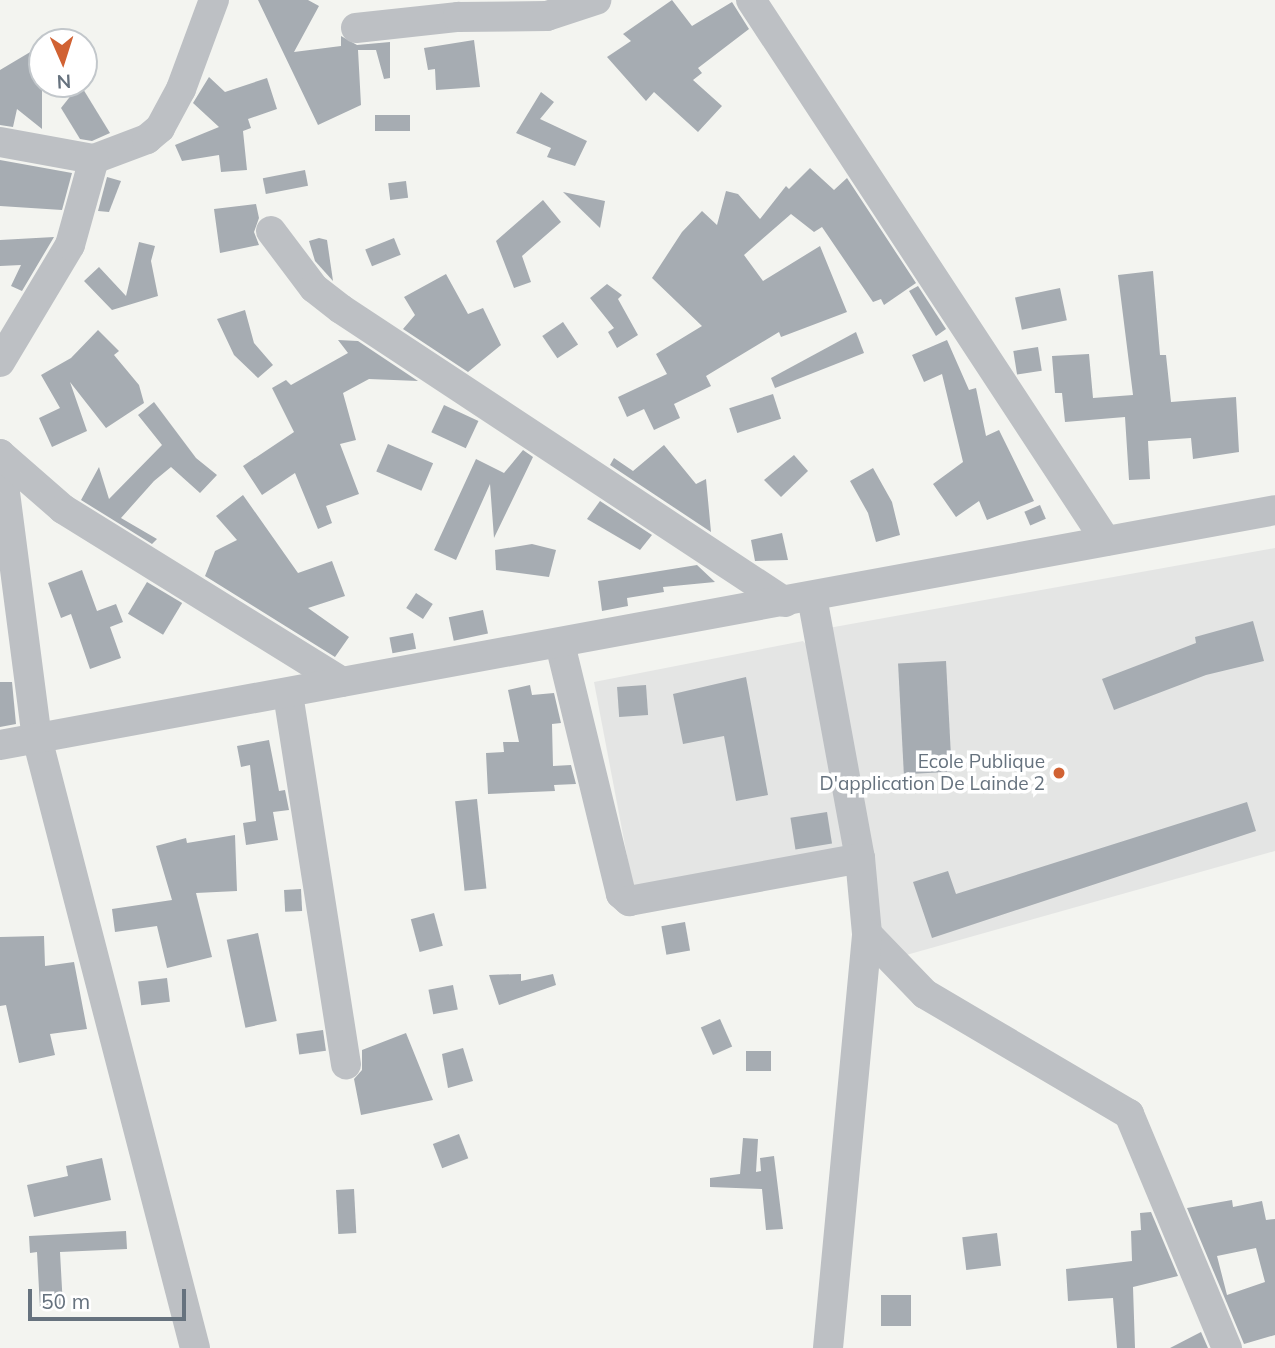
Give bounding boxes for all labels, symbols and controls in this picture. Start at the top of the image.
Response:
north arrow [28,28,98,98]
text: N [56,70,72,94]
place label: Ecole Publique D'application De Lainde 2 [820,751,1045,795]
marker: Ecole Publique D'application De Lainde 2 [1051,765,1067,781]
scale bar [32,1274,189,1318]
text: 50 m [41,1288,90,1314]

